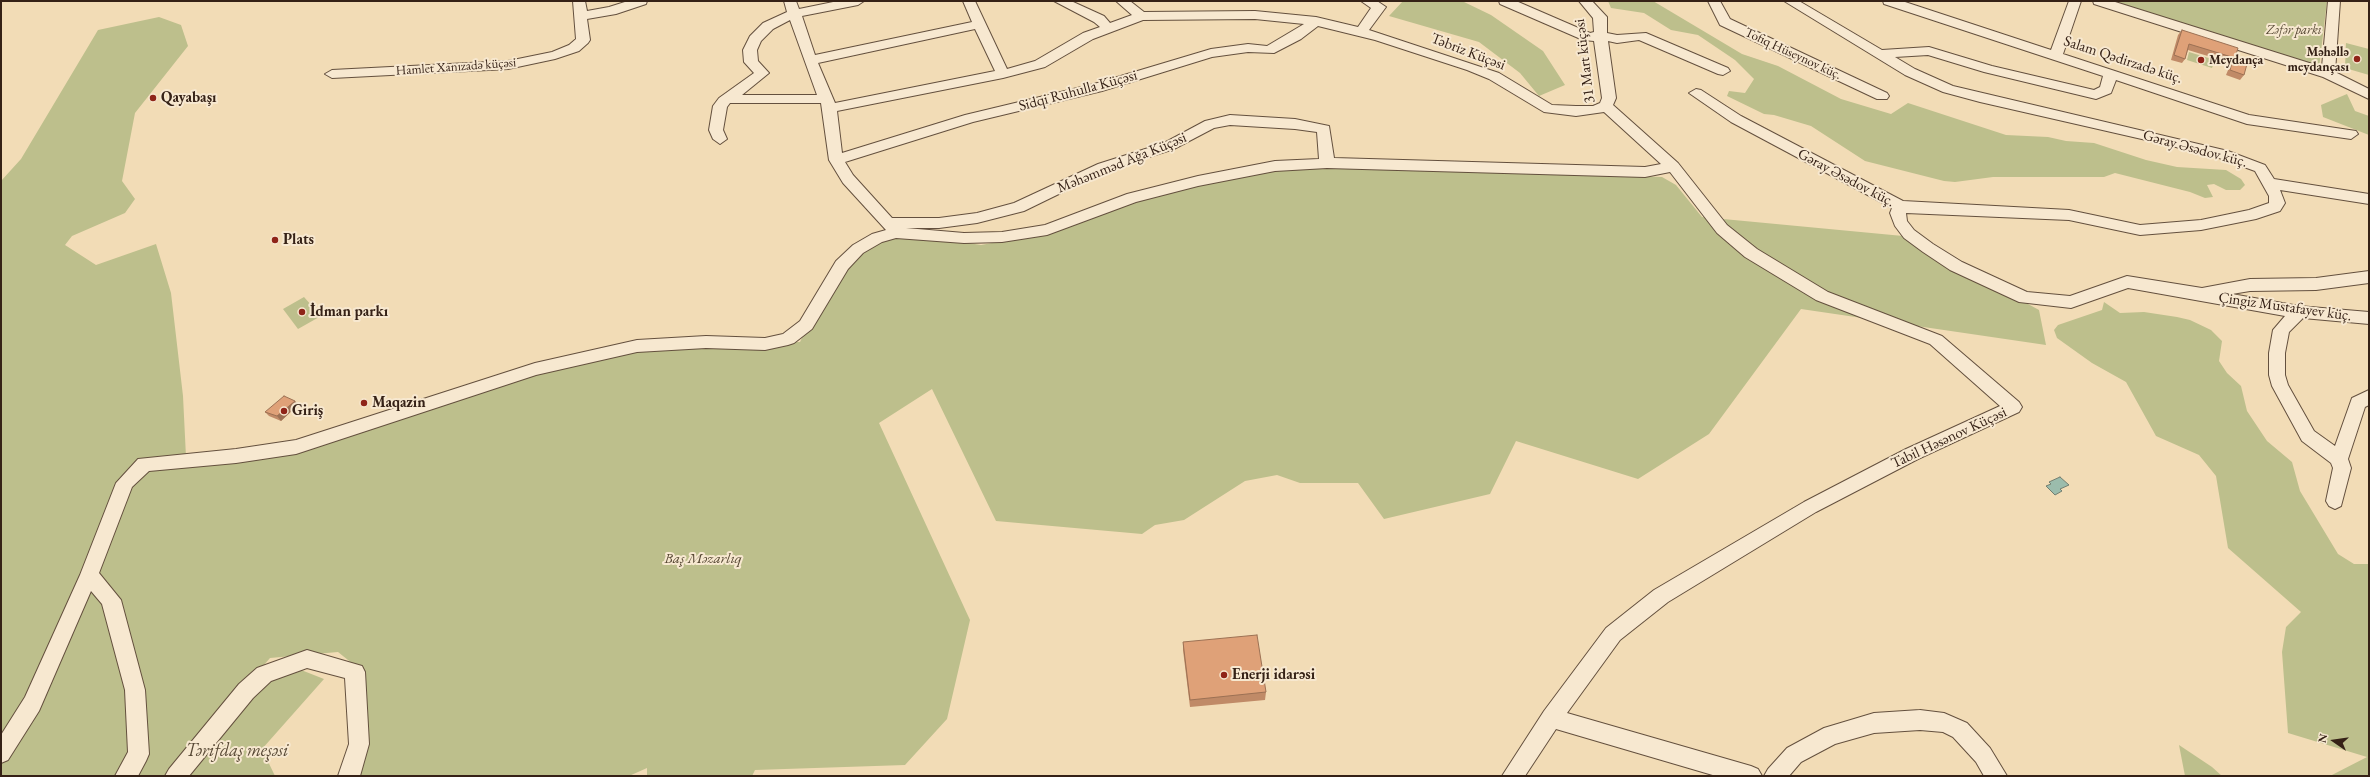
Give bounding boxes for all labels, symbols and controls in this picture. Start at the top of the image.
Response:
street label: 31 Mart küçəsi [1571,18,1599,104]
park label: Zəfər parkı [2266,22,2322,38]
street label: Tofiq Hüseynov küç. [1742,25,1844,83]
street label: Təbriz Küçəsi [1428,30,1508,74]
street label: Salam Qədirzadə küç. [2061,32,2185,88]
place label: Məhəllə meydançası [2287,44,2349,75]
place label: Meydança [2209,52,2263,68]
marker: Məhəllə meydançası [2352,54,2362,64]
street label: Hamlet Xanızadə küçəsi [395,55,517,79]
marker: Meydança [2196,55,2206,65]
street label: Sidqi Ruhulla Küçəsi [1017,67,1139,115]
place label: Qayabaşı [161,89,216,107]
marker: Qayabaşı [148,93,158,103]
street label: Gəray Əsədov küç. [2141,126,2249,172]
street label: Məhəmməd Ağa Küçəsi [1055,129,1189,197]
street label: Gəray Əsədov küç. [1794,145,1898,211]
place label: Plats [283,231,314,249]
marker: Plats [270,235,280,245]
street label: Çingiz Mustafayev küç. [2217,289,2353,325]
place label: İdman parkı [310,303,388,321]
marker: İdman parkı [297,307,307,317]
place label: Maqazin [372,394,426,412]
marker: Maqazin [359,398,369,408]
place label: Giriş [292,402,323,420]
street label: Tabil Həsənov Küçəsi [1888,403,2010,473]
marker: Giriş [279,406,289,416]
park label: Baş Məzarlıq [664,550,742,568]
place label: Enerji idarəsi [1232,666,1315,684]
marker: Enerji idarəsi [1219,670,1229,680]
north arrow [2314,721,2354,761]
text: N [2314,732,2330,744]
park label: Tərifdaş meşəsi [186,740,288,762]

